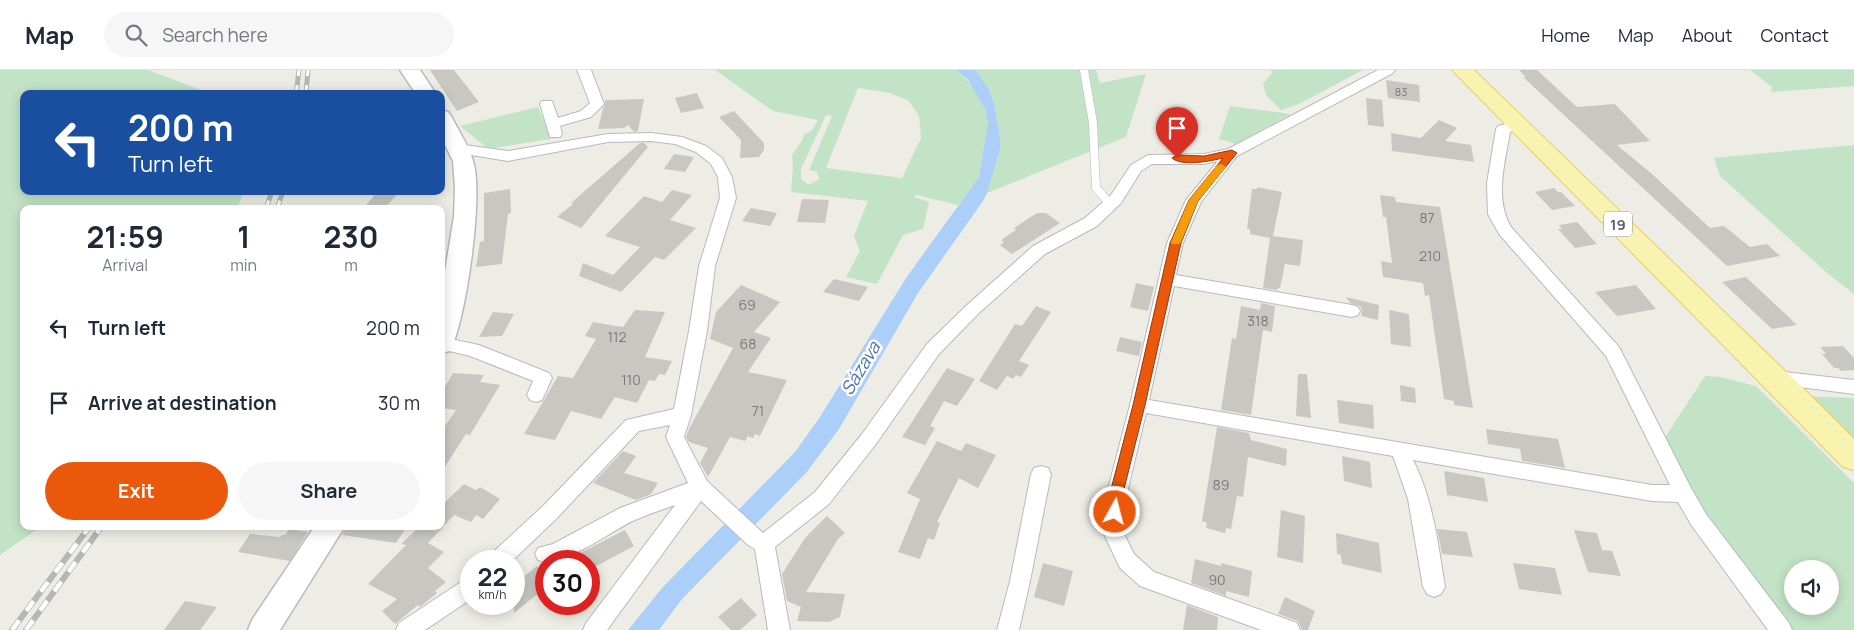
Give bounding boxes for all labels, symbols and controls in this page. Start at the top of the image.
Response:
search box [104,12,454,57]
text: Map [25,18,74,51]
icon: search [122,21,150,49]
text: Search here [162,22,268,48]
text: Home [1541,23,1590,47]
text: Map [1618,23,1654,47]
text: About [1682,23,1732,47]
text: Contact [1760,23,1829,47]
house number: 83 [1395,84,1407,99]
text: 200 m [128,104,233,152]
pin [1156,107,1198,158]
icon: left [45,110,110,175]
icon: arrive [1163,114,1191,142]
text: Turn left [128,149,213,179]
house number: 87 [1419,208,1435,227]
road number: 19 [1604,212,1632,236]
text: 21:59 [86,216,164,257]
text: 1 [237,216,250,257]
text: 230 [324,216,379,257]
house number: 210 [1419,246,1441,265]
text: Arrival [102,254,148,276]
text: min [230,254,257,276]
text: m [344,254,358,276]
house number: 69 [738,295,756,314]
house number: 318 [1247,311,1269,330]
icon: left [45,314,73,342]
text: Turn left [88,315,166,341]
text: 200 m [366,315,420,341]
house number: 112 [608,327,626,346]
house number: 68 [740,334,756,353]
water label: Sázava [835,336,886,399]
house number: 110 [621,370,641,389]
icon: arrive [45,389,73,417]
text: Arrive at destination [88,390,277,416]
text: 30 m [378,390,420,416]
house number: 71 [752,401,764,420]
button: Exit [45,462,228,520]
button: Share [238,462,420,520]
house number: 89 [1213,475,1229,494]
position arrow [1088,485,1140,537]
speed limit sign: 30 [535,550,600,615]
text: 22 [478,559,507,594]
map controls [1784,560,1839,615]
button: sound [1784,560,1839,615]
house number: 90 [1208,570,1226,589]
text: km/h [479,586,506,603]

